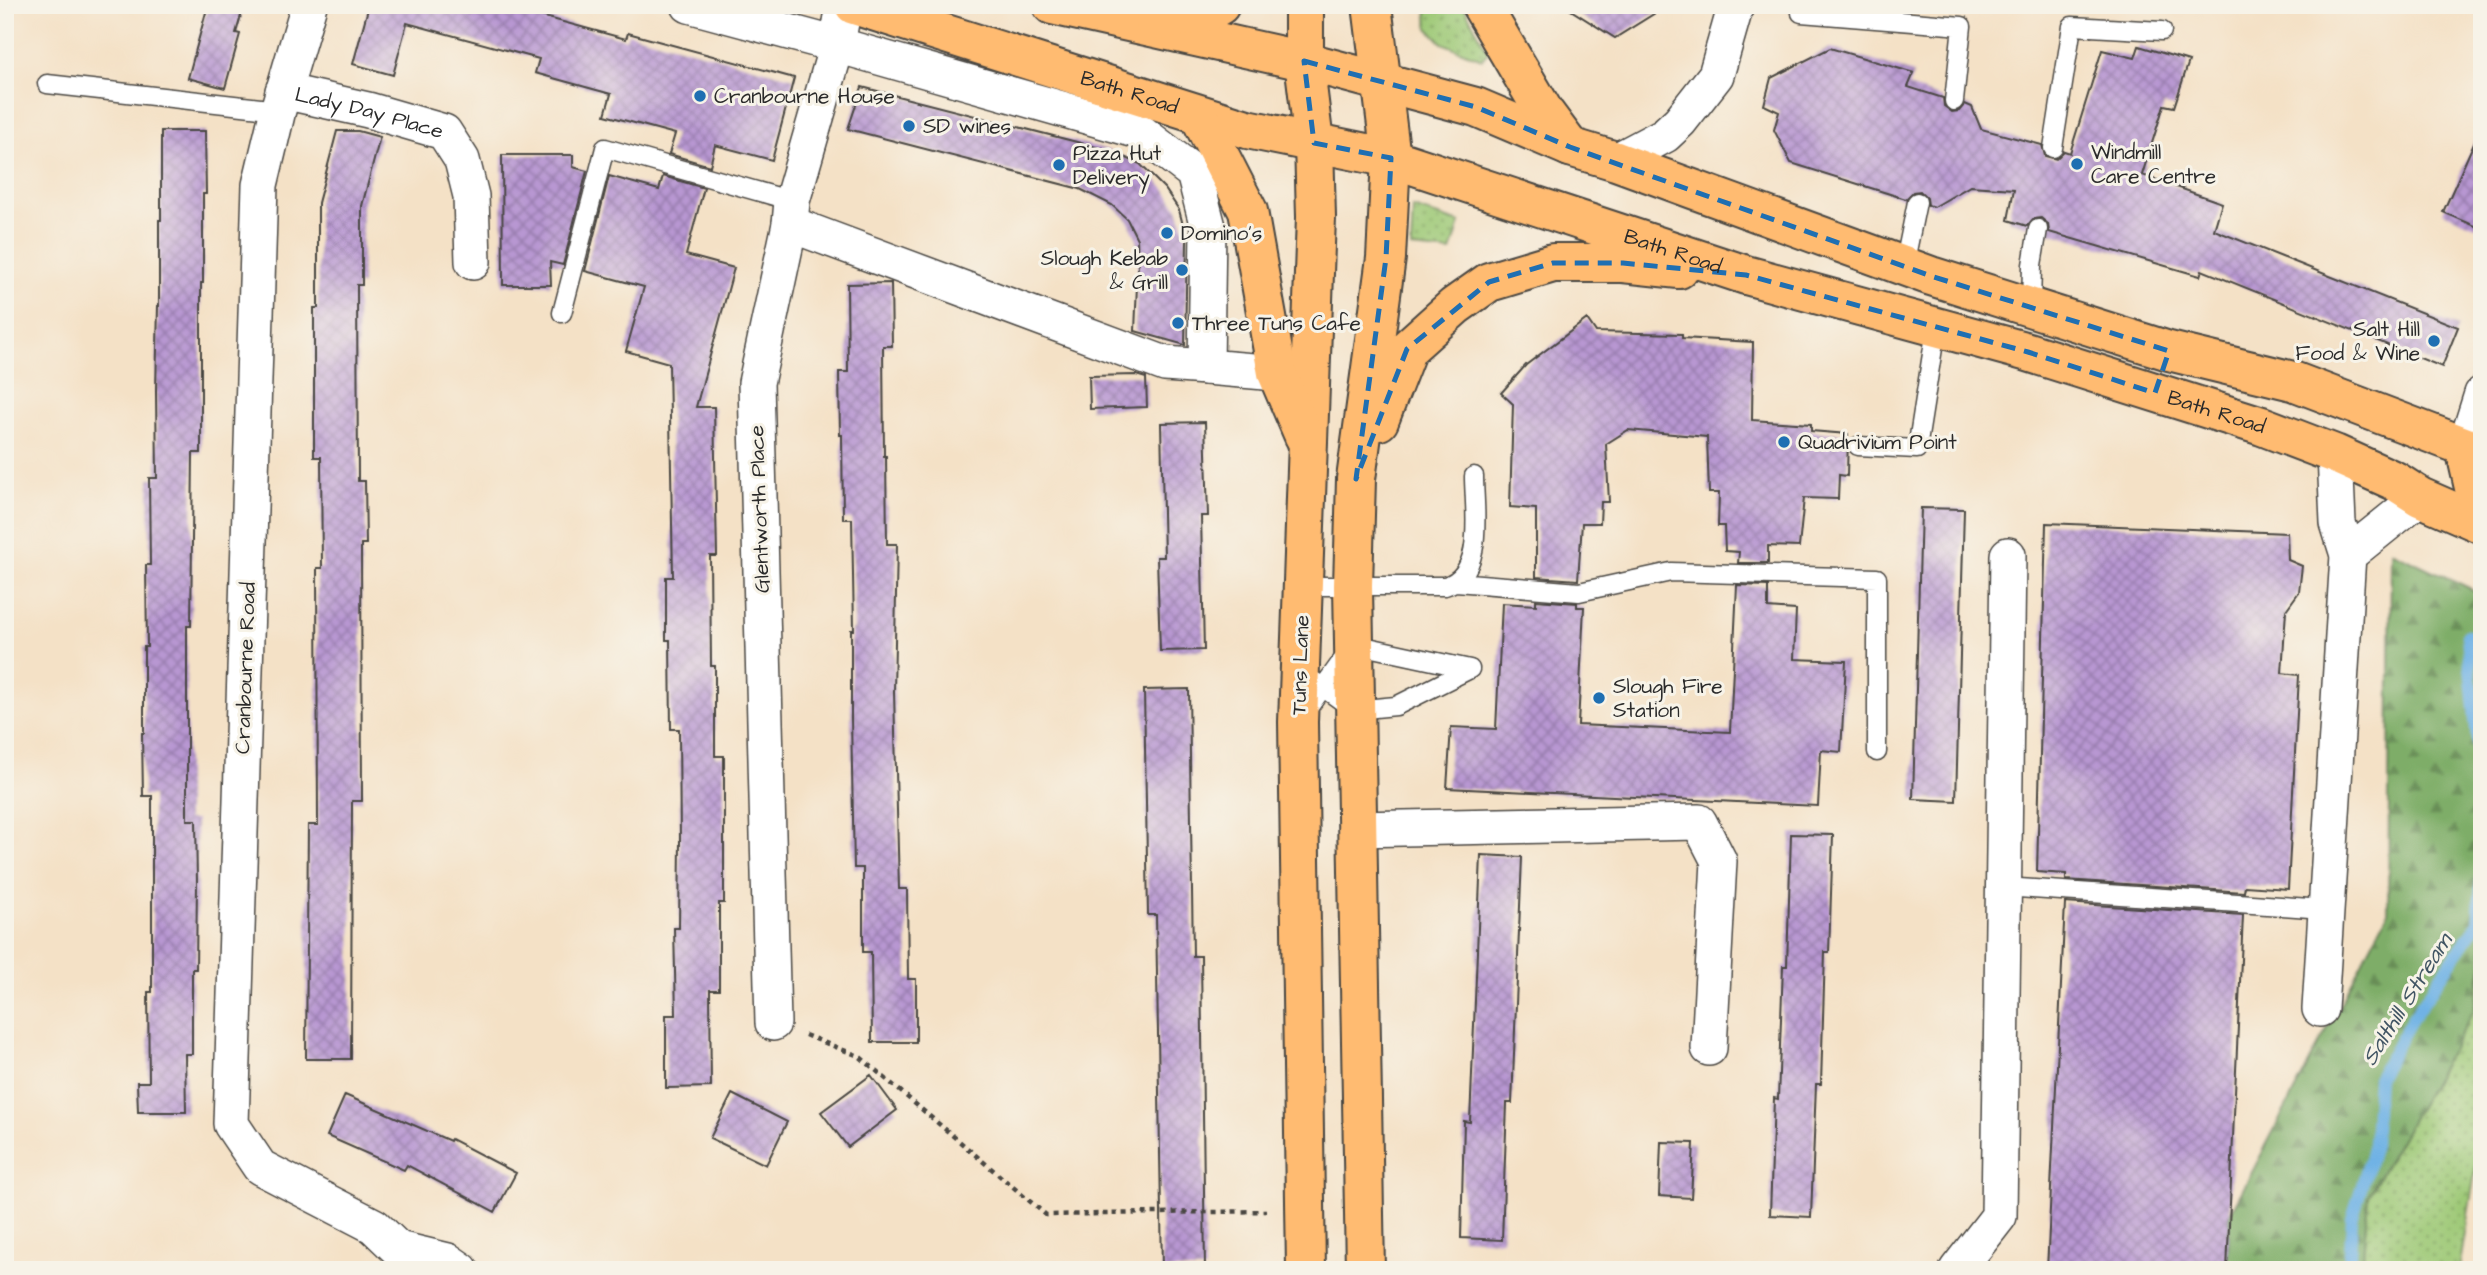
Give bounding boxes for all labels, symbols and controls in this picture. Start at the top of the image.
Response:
street label: Bath Road [1077,63,1182,122]
street label: Lady Day Place [292,80,447,146]
place label: Cranbourne House [714,82,895,111]
marker: Cranbourne House [692,88,708,104]
place label: SD wines [923,112,1011,141]
marker: SD wines [901,118,917,134]
place label: Windmill Care Centre [2091,138,2216,191]
place label: Pizza Hut Delivery [1073,139,1162,194]
marker: Windmill Care Centre [2069,156,2085,172]
marker: Pizza Hut Delivery [1051,157,1067,173]
place label: Domino's [1181,219,1262,248]
street label: Bath Road [1620,222,1726,281]
marker: Domino's [1159,225,1175,241]
place label: Slough Kebab & Grill [1041,244,1168,297]
marker: Slough Kebab & Grill [1174,262,1190,278]
place label: Three Tuns Cafe [1192,309,1361,338]
marker: Three Tuns Cafe [1170,315,1186,331]
place label: Salt Hill Food & Wine [2295,315,2420,368]
marker: Salt Hill Food & Wine [2426,333,2442,349]
street label: Bath Road [2164,383,2269,441]
street label: Glentworth Place [742,425,777,593]
place label: Quadrivium Point [1798,428,1957,457]
marker: Quadrivium Point [1776,434,1792,450]
street label: Cranbourne Road [228,581,263,754]
street label: Tuns Lane [1284,614,1317,716]
place label: Slough Fire Station [1613,672,1723,725]
marker: Slough Fire Station [1591,690,1607,706]
water label: Salthill Stream [2354,926,2461,1071]

